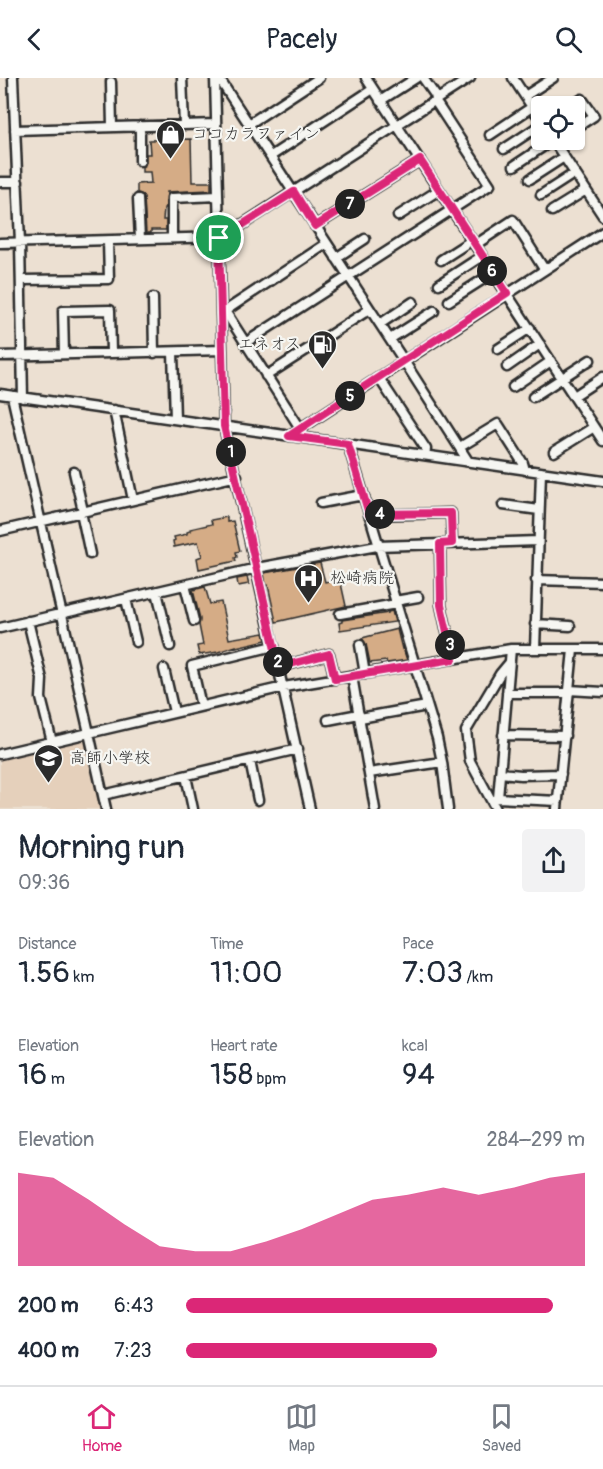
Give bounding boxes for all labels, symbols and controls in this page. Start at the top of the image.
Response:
icon: back [18,23,51,56]
text: Pacely [266,23,337,56]
icon: search [552,23,585,56]
map controls [531,96,585,150]
button: locate [531,96,585,150]
shop icon: ココカラファイン [155,118,187,160]
place label: ココカラファイン [192,124,320,144]
pin: 7 [335,189,365,219]
text: 7 [346,194,354,214]
pin [193,212,244,263]
icon: arrive [202,221,235,254]
pin: 6 [477,256,507,286]
text: 6 [487,261,497,281]
fuel station icon: エネオス [306,328,338,370]
place label: エネオス [238,334,301,354]
pin: 5 [335,381,365,411]
text: 5 [346,386,354,406]
pin: 1 [216,437,246,467]
text: 1 [228,442,234,462]
pin: 4 [365,499,395,529]
text: 4 [375,504,385,524]
hospital icon: 松崎病院 [293,562,325,604]
place label: 松崎病院 [330,568,394,588]
pin: 3 [435,630,465,660]
text: 3 [446,635,454,655]
pin: 2 [263,647,293,677]
text: 2 [274,652,282,672]
school or university icon: 高師小学校 [33,742,65,784]
place label: 高師小学校 [70,748,150,768]
text: Morning run [18,827,185,868]
button: share [522,829,585,892]
text: 09:36 [18,870,70,895]
text: Distance [18,934,77,954]
text: Time [210,934,243,954]
text: Pace [402,934,434,954]
text: 1.56 [18,954,70,991]
text: 11:00 [210,954,282,991]
text: 7:03 [402,954,463,991]
text: km [70,967,94,987]
text: /km [463,967,493,987]
text: Elevation [18,1036,79,1056]
text: Heart rate [210,1036,277,1056]
text: kcal [402,1036,428,1056]
text: 16 [18,1056,47,1093]
text: 158 [210,1056,253,1093]
text: 94 [402,1056,435,1093]
text: m [47,1069,65,1089]
text: bpm [253,1069,286,1089]
text: Elevation [18,1127,94,1152]
text: 284–299 m [486,1127,585,1152]
text: 200 m [18,1293,79,1318]
text: 6:43 [114,1293,154,1318]
text: 400 m [18,1338,79,1363]
text: 7:23 [114,1338,152,1363]
tab: Home [82,1400,122,1456]
tab: Map [285,1400,318,1456]
tab: Saved [482,1400,521,1456]

